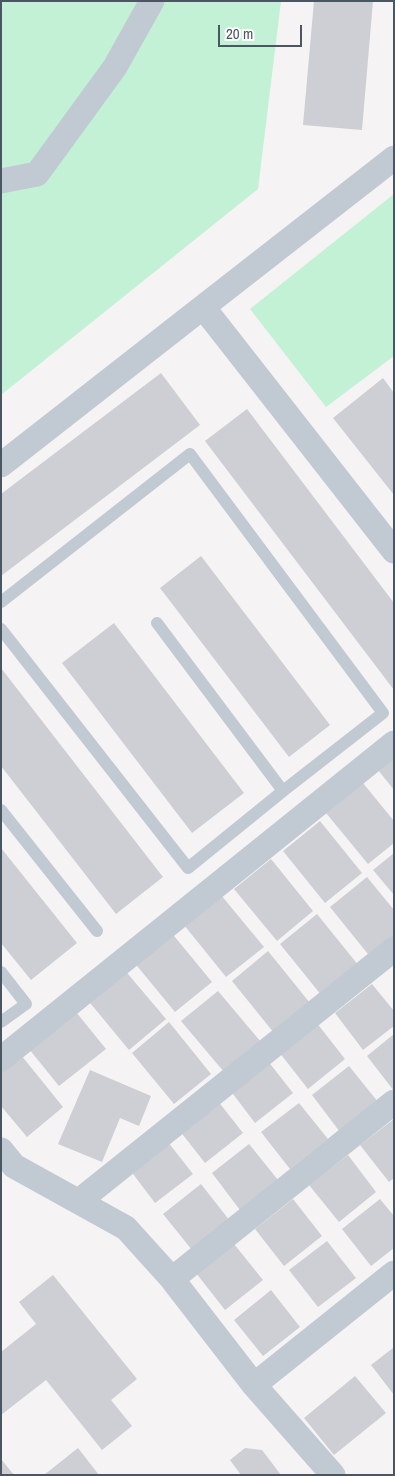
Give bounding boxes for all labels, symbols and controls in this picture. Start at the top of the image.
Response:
scale bar [220,15,304,47]
text: 20 m [226,23,253,44]

